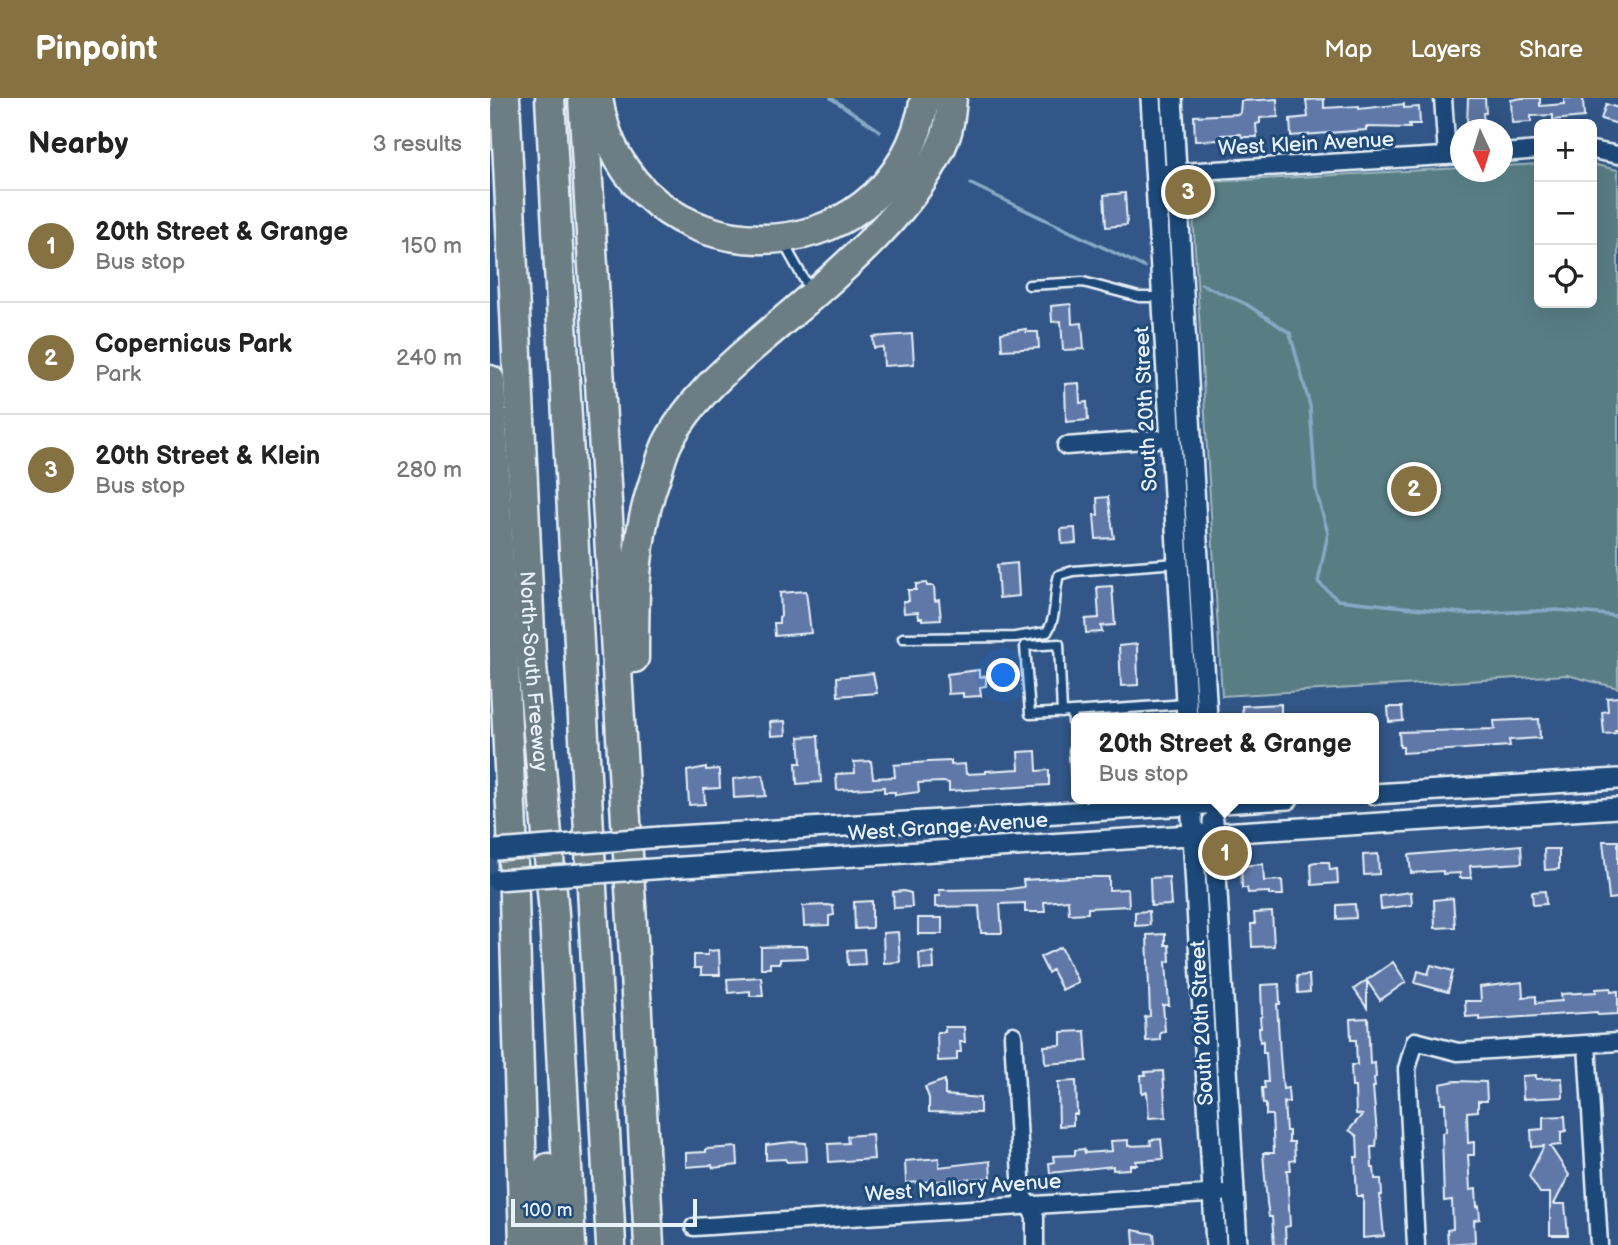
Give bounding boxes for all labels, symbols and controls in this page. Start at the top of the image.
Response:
text: Pinpoint [35,29,157,69]
text: Map [1324,35,1372,64]
text: Layers [1410,35,1481,64]
text: Share [1519,35,1583,64]
north arrow [1450,119,1513,182]
map controls [1534,119,1597,308]
button: + [1534,119,1597,182]
text: Nearby [28,126,128,162]
street label: West Klein Avenue [1217,127,1395,161]
text: 3 results [373,130,462,158]
pin: 3 [1165,166,1211,218]
button: − [1534,182,1597,245]
text: 20th Street & Grange [95,217,348,248]
text: 1 [46,232,56,260]
text: 150 m [401,232,462,260]
button: locate [1534,245,1597,308]
text: Bus stop [95,248,185,276]
street label: South 20th Street [1129,325,1163,492]
text: Copernicus Park [95,329,292,360]
text: 2 [44,344,58,372]
text: 240 m [396,344,462,372]
text: Park [95,360,141,388]
text: 20th Street & Klein [95,441,320,472]
text: 3 [44,456,58,484]
text: 280 m [396,456,462,484]
pin: 2 [1391,463,1437,515]
text: Bus stop [95,472,185,500]
street label: North-South Freeway [515,570,554,773]
your location [986,658,1020,692]
popup [1071,713,1379,804]
text: 20th Street & Grange [1098,729,1352,760]
text: Bus stop [1098,760,1189,788]
street label: West Grange Avenue [847,808,1049,846]
pin: 1 [1202,827,1248,879]
street label: South 20th Street [1185,939,1219,1106]
street label: West Mallory Avenue [864,1169,1062,1207]
scale bar [511,1196,696,1228]
text: 100 m [522,1199,573,1222]

